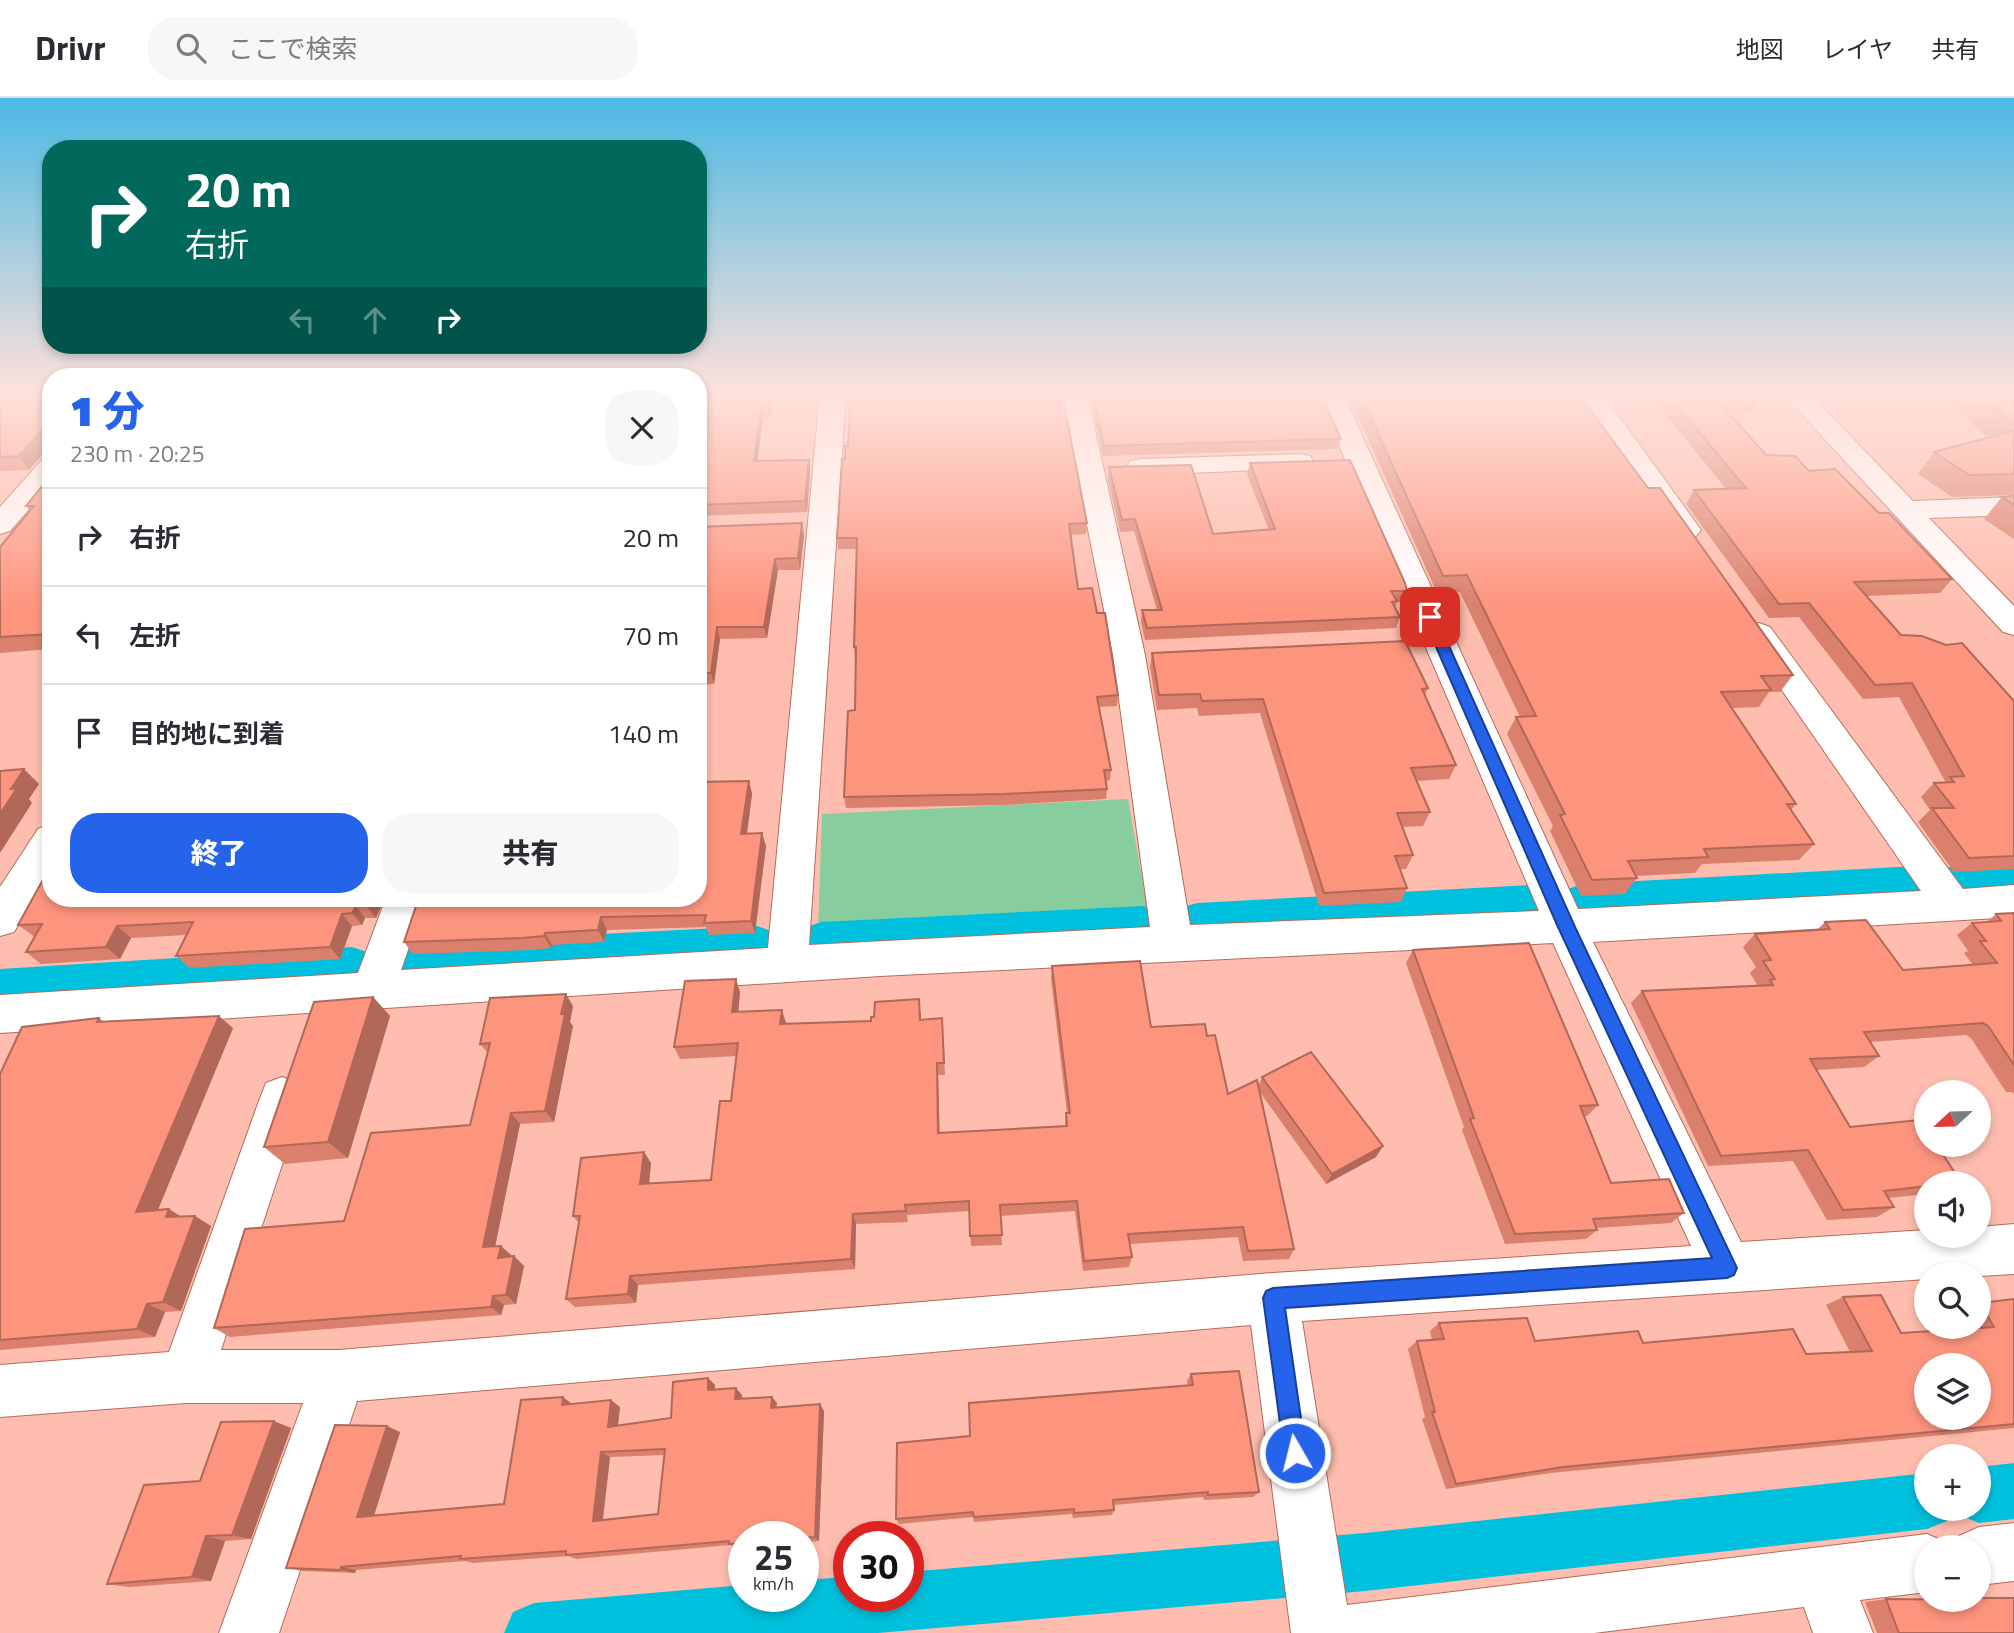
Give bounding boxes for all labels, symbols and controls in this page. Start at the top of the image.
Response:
search box [148,17,638,80]
text: Drivr [35,23,106,73]
icon: search [172,29,210,67]
text: ここで検索 [228,29,358,68]
text: 地図 [1736,31,1784,67]
text: レイヤ [1822,31,1893,67]
text: 共有 [1931,31,1979,67]
text: 20 m [185,151,292,226]
icon: right [70,168,161,259]
text: 右折 [185,220,249,268]
icon: left [283,301,321,339]
icon: ahead [356,301,394,339]
icon: right [429,301,467,339]
text: 1 分 [70,378,144,442]
button: close [605,391,679,465]
text: 230 m · 20:25 [70,436,205,471]
icon: right [70,518,108,556]
text: 右折 [129,518,181,557]
text: 20 m [622,518,679,557]
pin [1400,587,1460,647]
icon: arrive [1411,598,1449,636]
icon: left [70,616,108,654]
text: 左折 [129,616,181,655]
text: 70 m [622,616,679,655]
icon: arrive [70,714,108,752]
text: 目的地に到着 [129,714,285,753]
text: 140 m [608,714,679,753]
button: 終了 [70,813,368,893]
button: 共有 [382,813,679,893]
north arrow [1914,1080,1992,1157]
map controls [1914,1080,1991,1612]
button: sound [1914,1171,1991,1248]
button: search [1914,1262,1991,1339]
button: layers [1914,1353,1991,1430]
position arrow [1258,1416,1332,1490]
button: + [1914,1444,1991,1521]
speed limit sign: 30 [833,1521,924,1612]
text: 25 [754,1530,793,1584]
button: − [1914,1535,1991,1612]
text: km/h [753,1570,794,1597]

